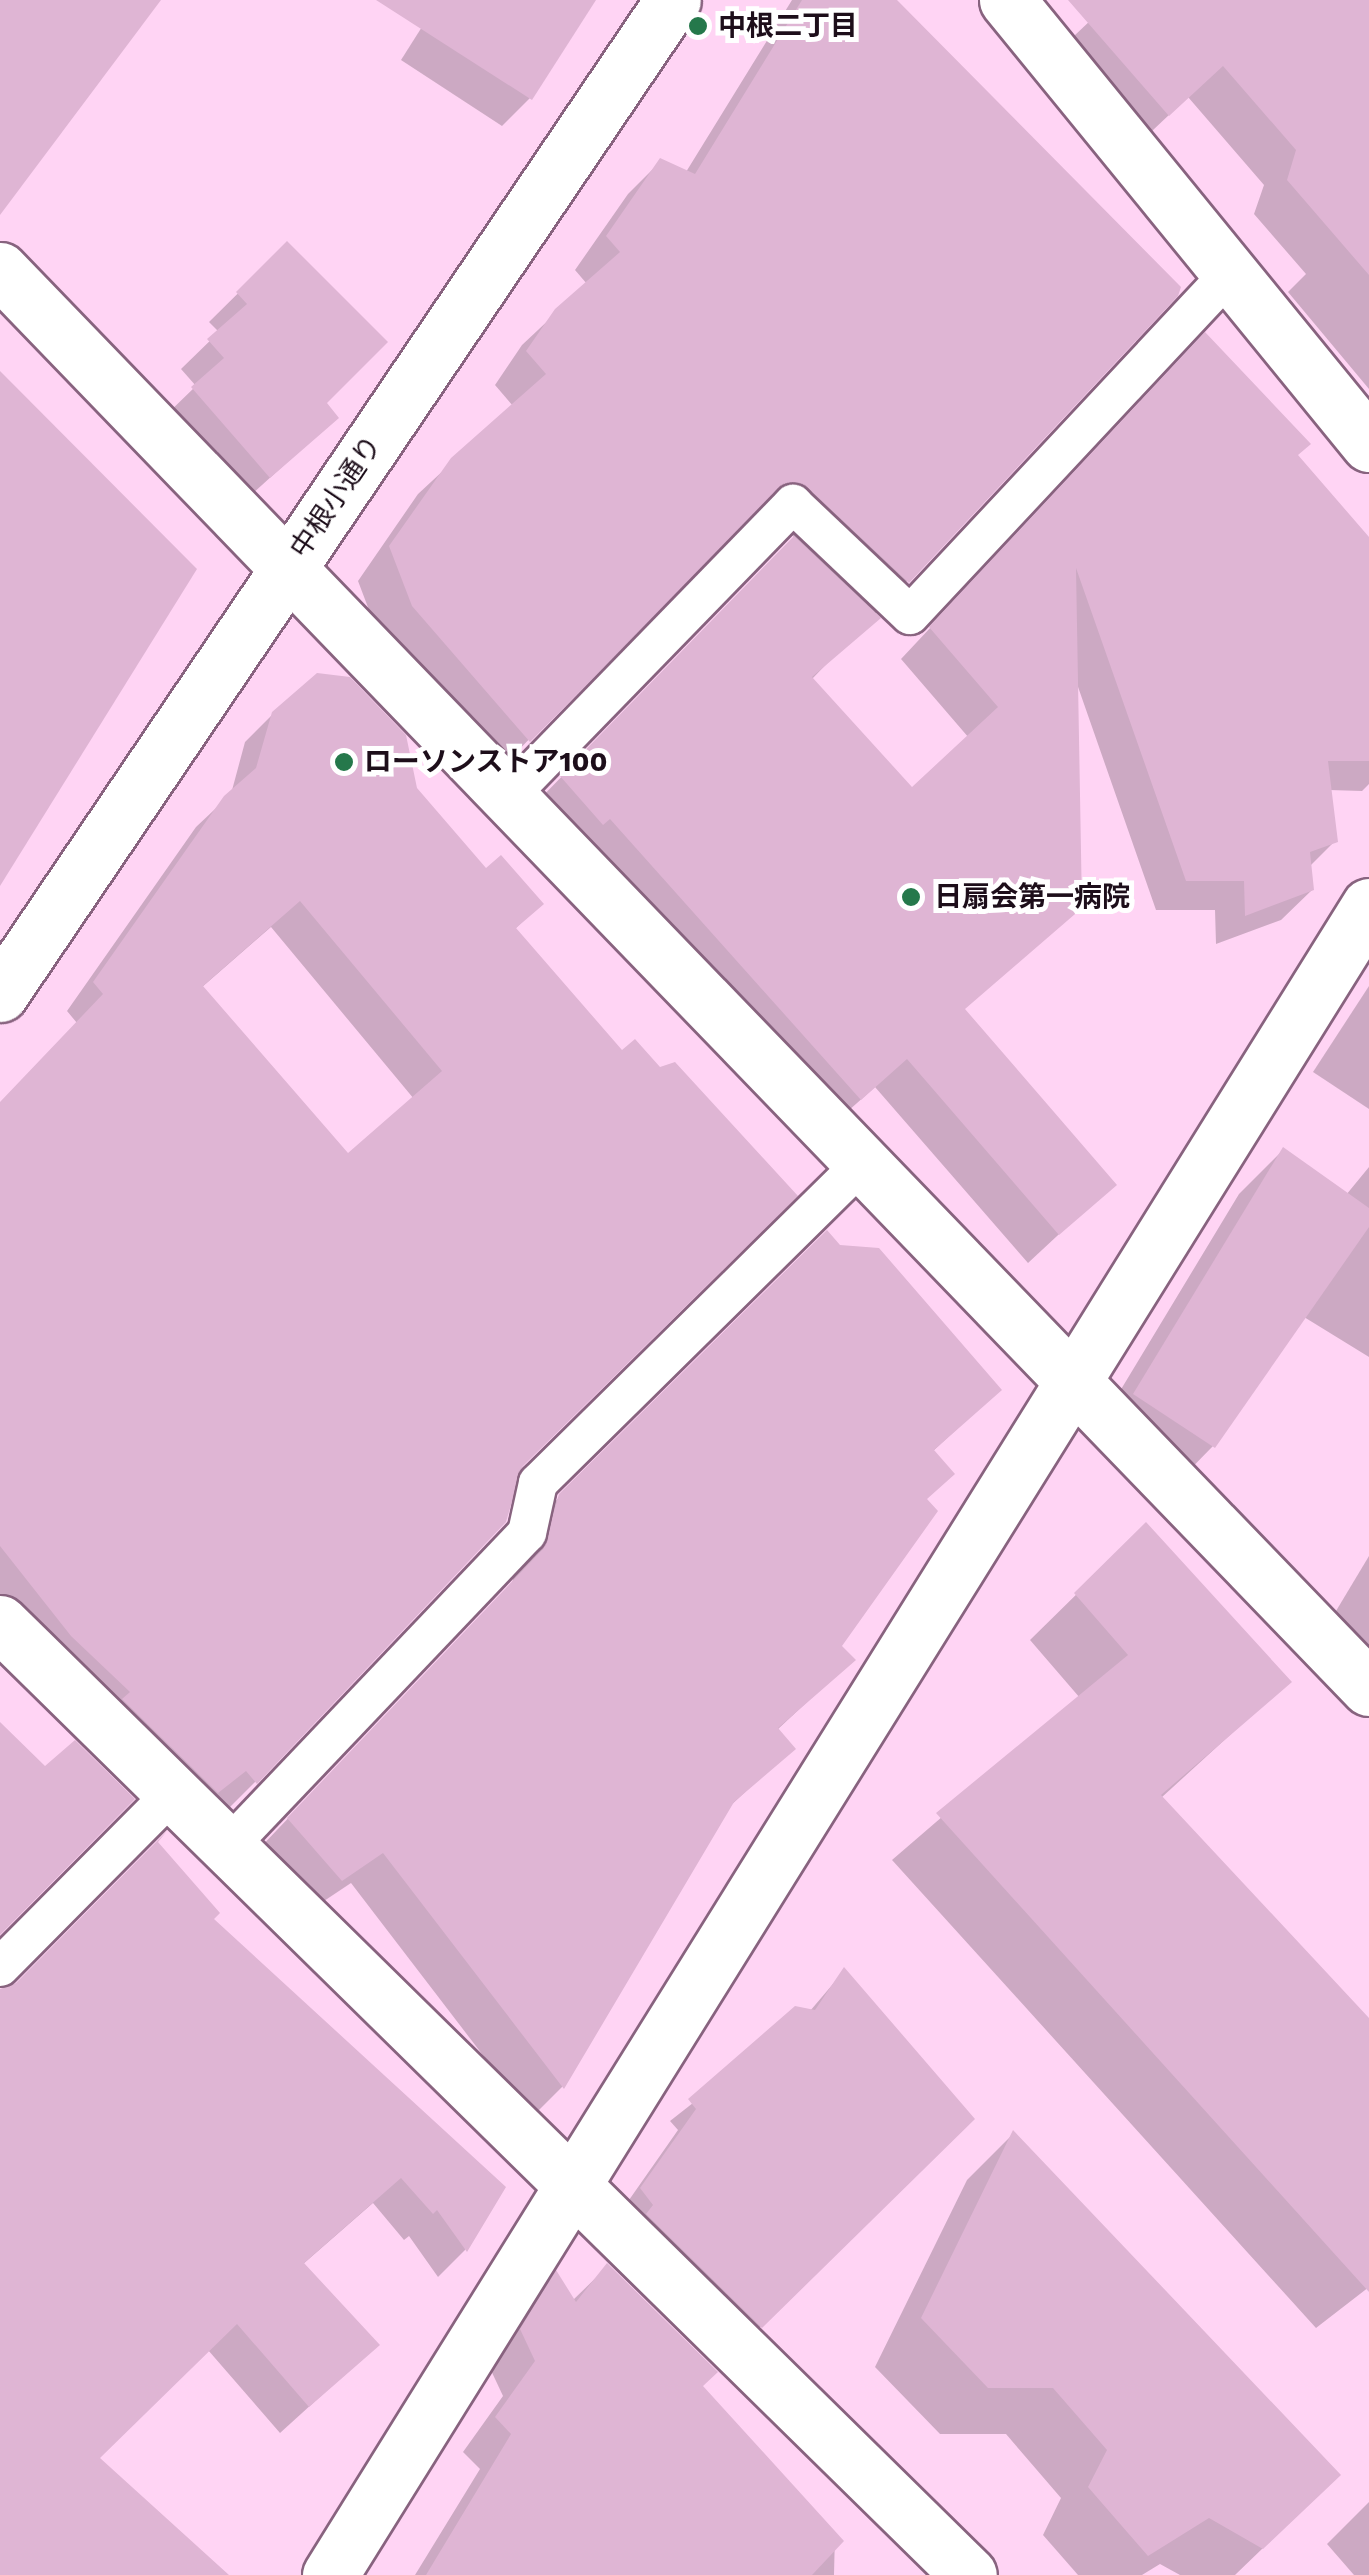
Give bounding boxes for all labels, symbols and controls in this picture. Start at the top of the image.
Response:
place label: 中根二丁目 [718,9,858,43]
marker: 中根二丁目 [687,15,709,37]
street label: 中根小通り [283,430,389,564]
place label: ローソンストア100 [364,745,608,779]
marker: ローソンストア100 [333,751,355,773]
place label: 日扇会第一病院 [934,880,1130,914]
marker: 日扇会第一病院 [898,884,924,910]

